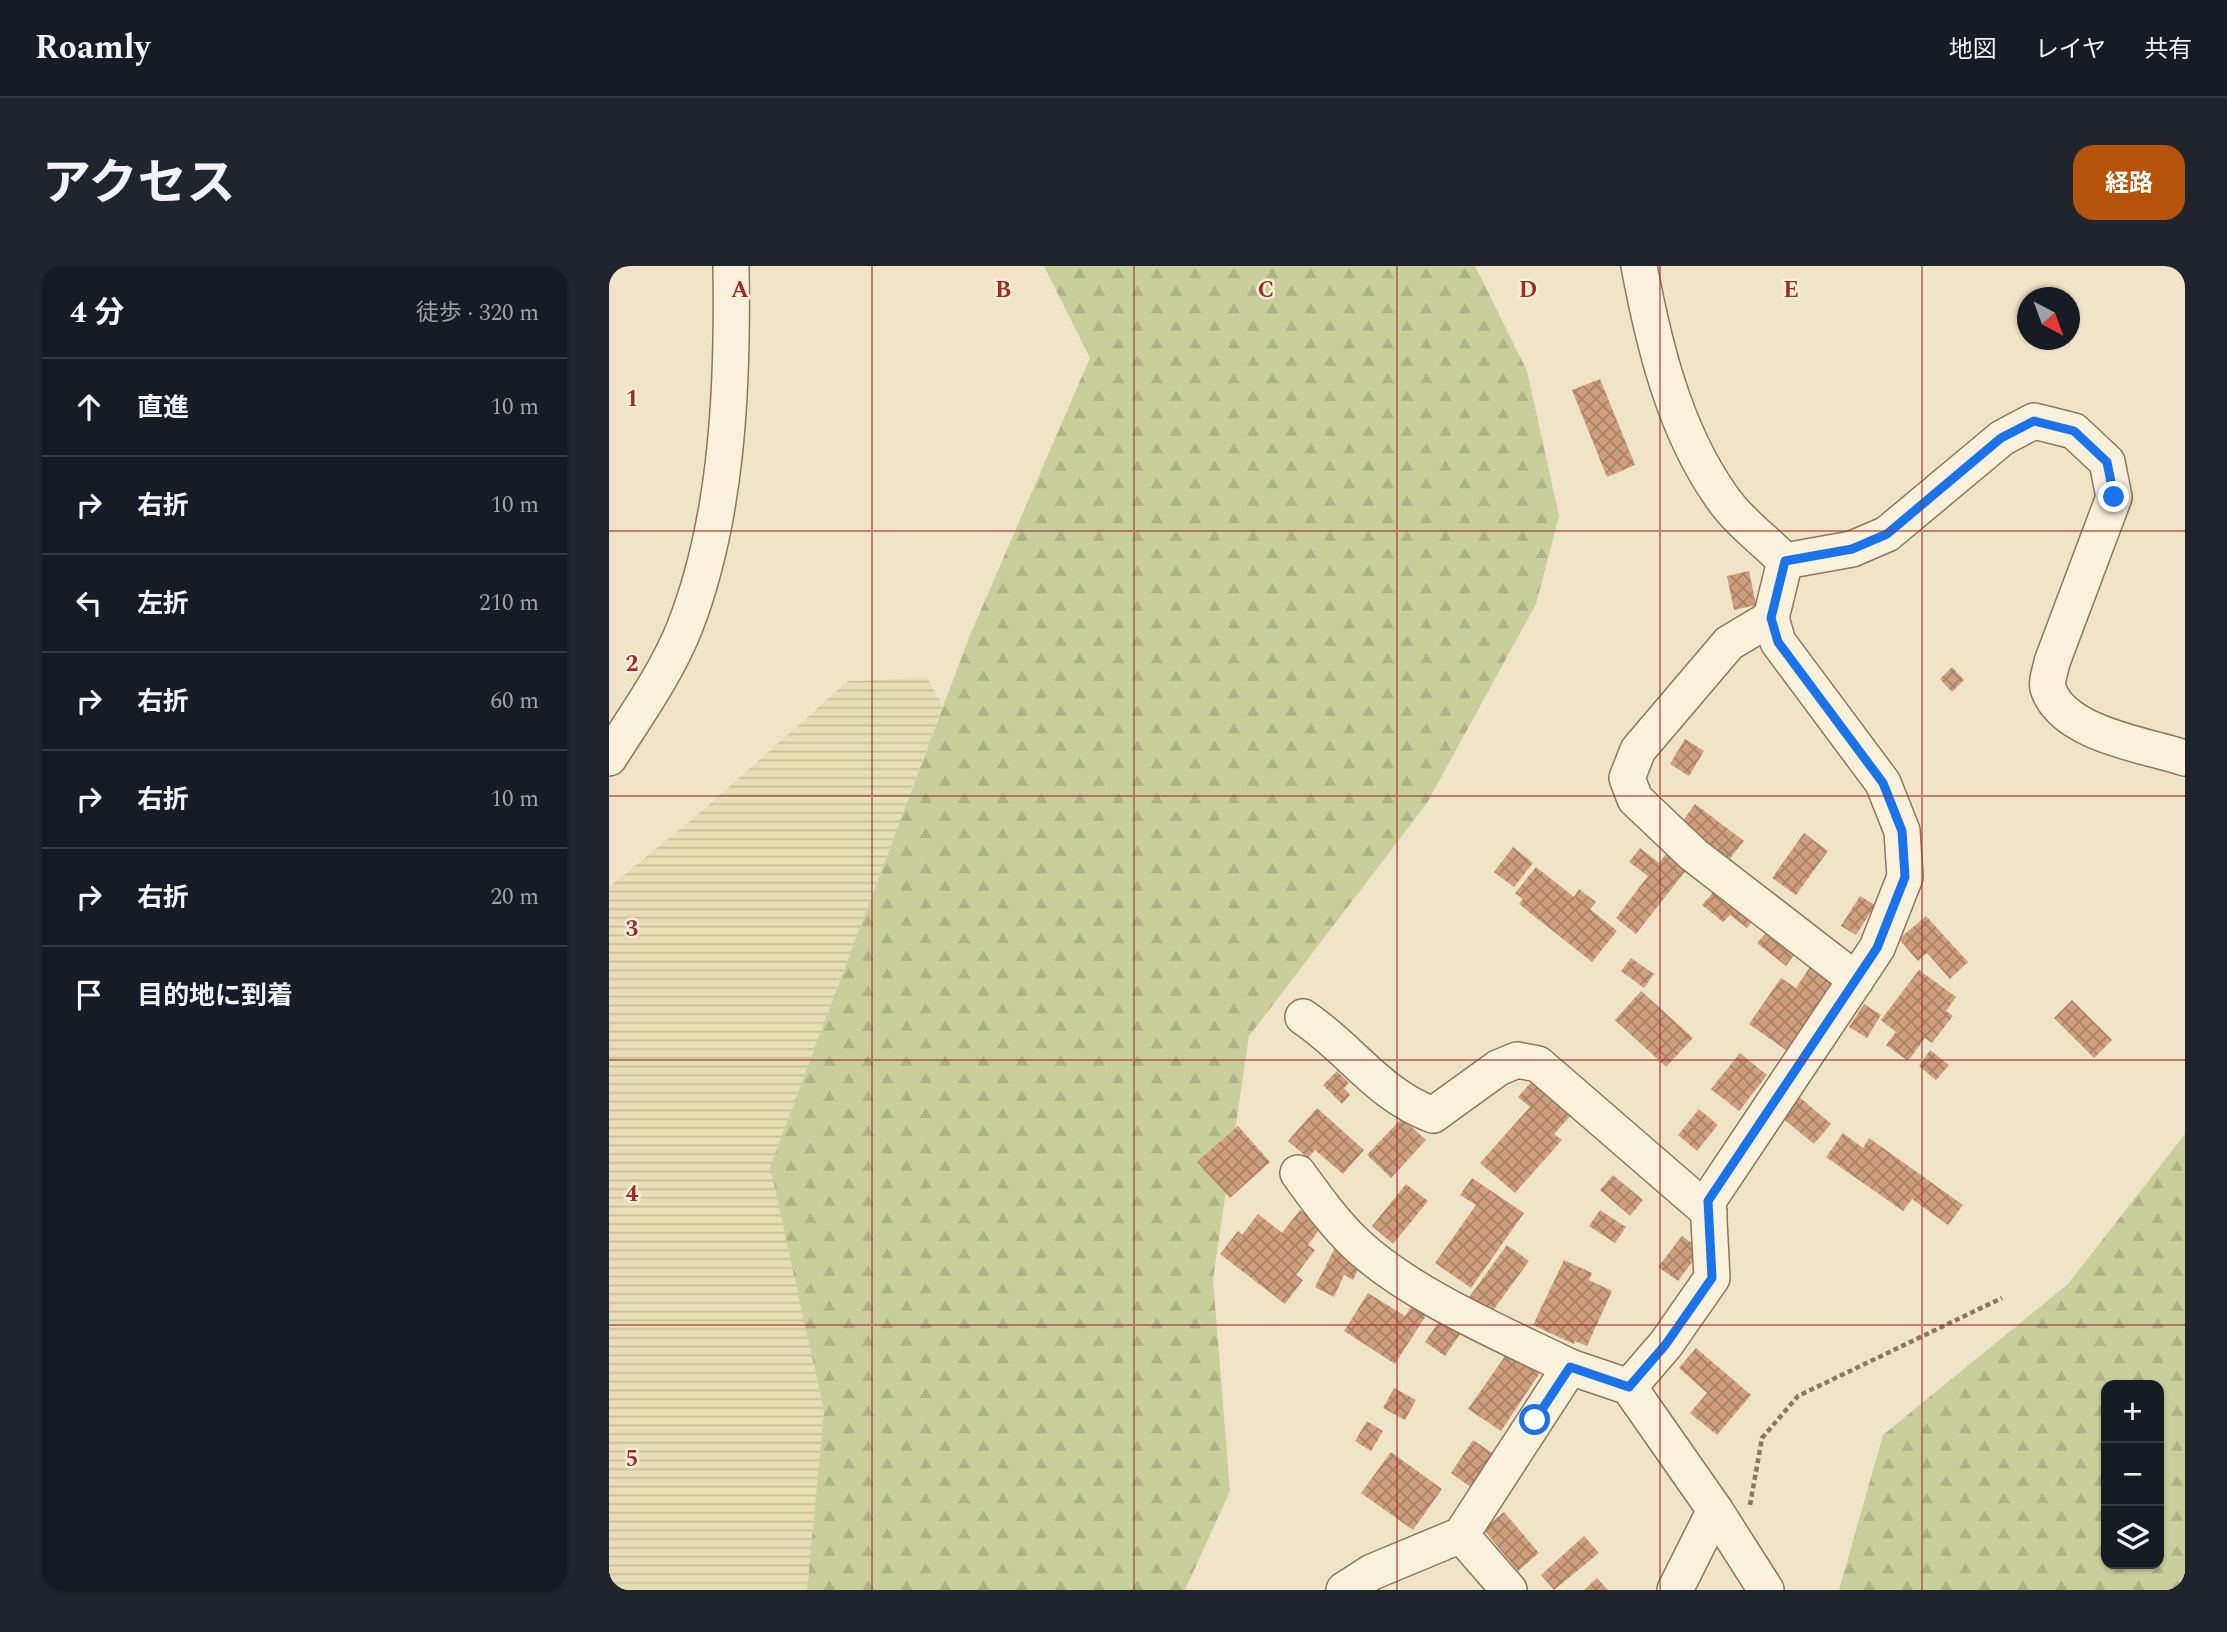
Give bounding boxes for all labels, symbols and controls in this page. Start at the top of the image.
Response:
text: Roamly [35,23,150,73]
text: 地図 [1949,32,1997,68]
text: レイヤ [2035,32,2106,68]
text: 共有 [2144,32,2192,68]
button: 経路 [2073,145,2185,220]
text: アクセス [42,147,236,222]
text: A [731,273,749,308]
text: B [995,273,1011,308]
text: C [1258,273,1274,308]
text: D [1519,273,1537,308]
text: E [1783,273,1799,308]
north arrow [2017,287,2080,350]
text: 4 分 [70,290,124,336]
text: 徒歩 · 320 m [416,296,539,331]
text: 1 [626,382,638,417]
icon: ahead [70,388,108,426]
text: 直進 [137,388,189,428]
text: 10 m [490,390,539,425]
route end [2098,481,2129,512]
icon: right [70,486,108,524]
text: 右折 [137,486,189,526]
text: 10 m [490,488,539,523]
icon: left [70,584,108,622]
text: 左折 [137,584,189,624]
text: 210 m [479,586,539,621]
text: 2 [626,647,639,682]
icon: right [70,682,108,720]
text: 右折 [137,682,189,722]
text: 60 m [490,684,539,719]
icon: right [70,780,108,818]
text: 右折 [137,780,189,820]
text: 10 m [490,782,539,817]
icon: right [70,878,108,916]
text: 右折 [137,878,189,918]
text: 20 m [490,880,539,915]
text: 3 [626,912,639,947]
icon: arrive [70,976,108,1014]
text: 目的地に到着 [137,976,293,1016]
text: 4 [626,1177,639,1212]
map controls [2101,1380,2164,1569]
button: + [2101,1380,2164,1443]
route start [1519,1404,1550,1435]
text: 5 [626,1442,638,1477]
button: − [2101,1443,2164,1506]
button: layers [2101,1506,2164,1569]

